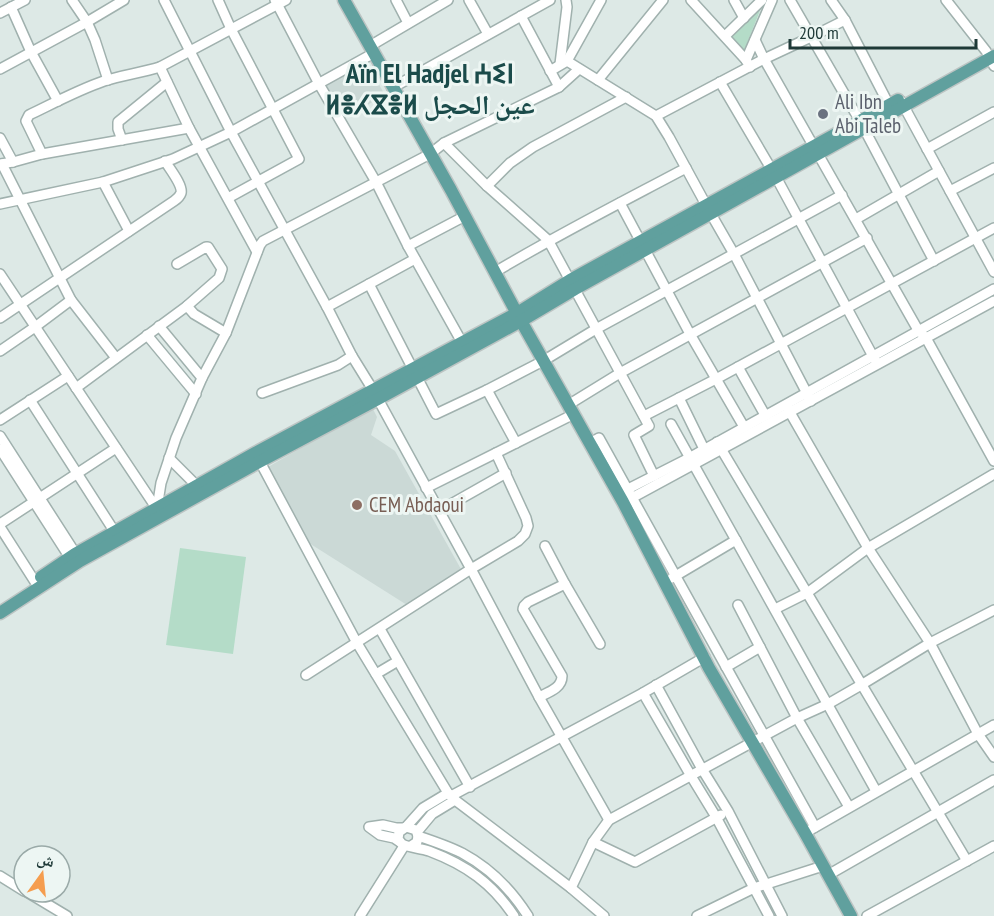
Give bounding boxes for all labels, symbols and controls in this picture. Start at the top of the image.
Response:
scale bar [790,12,976,50]
text: 200 m [799,21,839,44]
district label: Aïn El Hadjel ⵄⵉⵏ ⵍⴻⵃⴵⴻⵍ عين الحجل [325,56,535,121]
place label: Ali Ibn Abi Taleb [835,88,901,139]
marker: Ali Ibn Abi Taleb [816,107,830,121]
place label: CEM Abdaoui [369,491,464,518]
marker: CEM Abdaoui [350,498,364,512]
north arrow [12,844,72,904]
text: ش [35,848,57,871]

